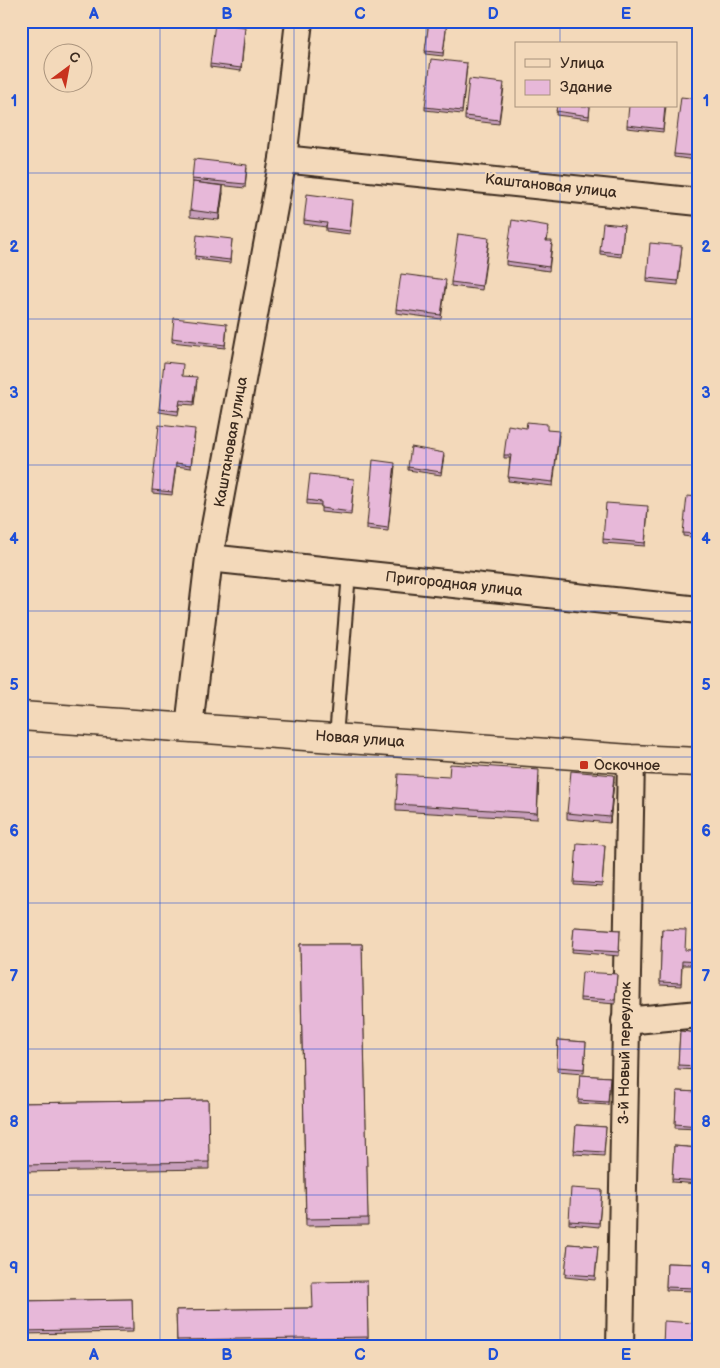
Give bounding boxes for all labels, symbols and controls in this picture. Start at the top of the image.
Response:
text: A [88,5,99,24]
text: B [221,5,233,24]
text: C [354,5,366,24]
text: D [487,5,499,24]
text: E [621,5,631,24]
north arrow [42,42,92,92]
legend [515,42,678,108]
text: С [66,48,83,67]
text: Улица [560,54,605,73]
text: Здание [560,78,612,97]
text: 1 [11,92,17,111]
text: 1 [703,92,709,111]
street label: Каштановая улица [484,170,618,202]
text: 2 [9,238,19,257]
text: 2 [701,238,711,257]
street label: Каштановая улица [210,375,252,509]
text: 3 [9,384,19,403]
text: 3 [701,384,711,403]
text: 4 [9,530,19,549]
text: 4 [701,530,711,549]
street label: Пригородная улица [385,567,524,601]
text: 5 [9,676,19,695]
text: 5 [701,676,711,695]
street label: Новая улица [315,726,405,752]
place label: Оскочное [594,756,660,775]
marker: Оскочное [578,759,590,771]
text: 6 [9,822,19,841]
text: 6 [701,822,711,841]
text: 7 [10,967,19,986]
text: 7 [702,967,711,986]
street label: 3-й Новый переулок [614,982,636,1124]
text: 8 [9,1113,19,1132]
text: 8 [701,1113,711,1132]
text: 9 [9,1259,19,1278]
text: 9 [701,1259,711,1278]
text: A [88,1346,99,1365]
text: B [221,1346,233,1365]
text: C [354,1346,366,1365]
text: D [487,1346,499,1365]
text: E [621,1346,631,1365]

